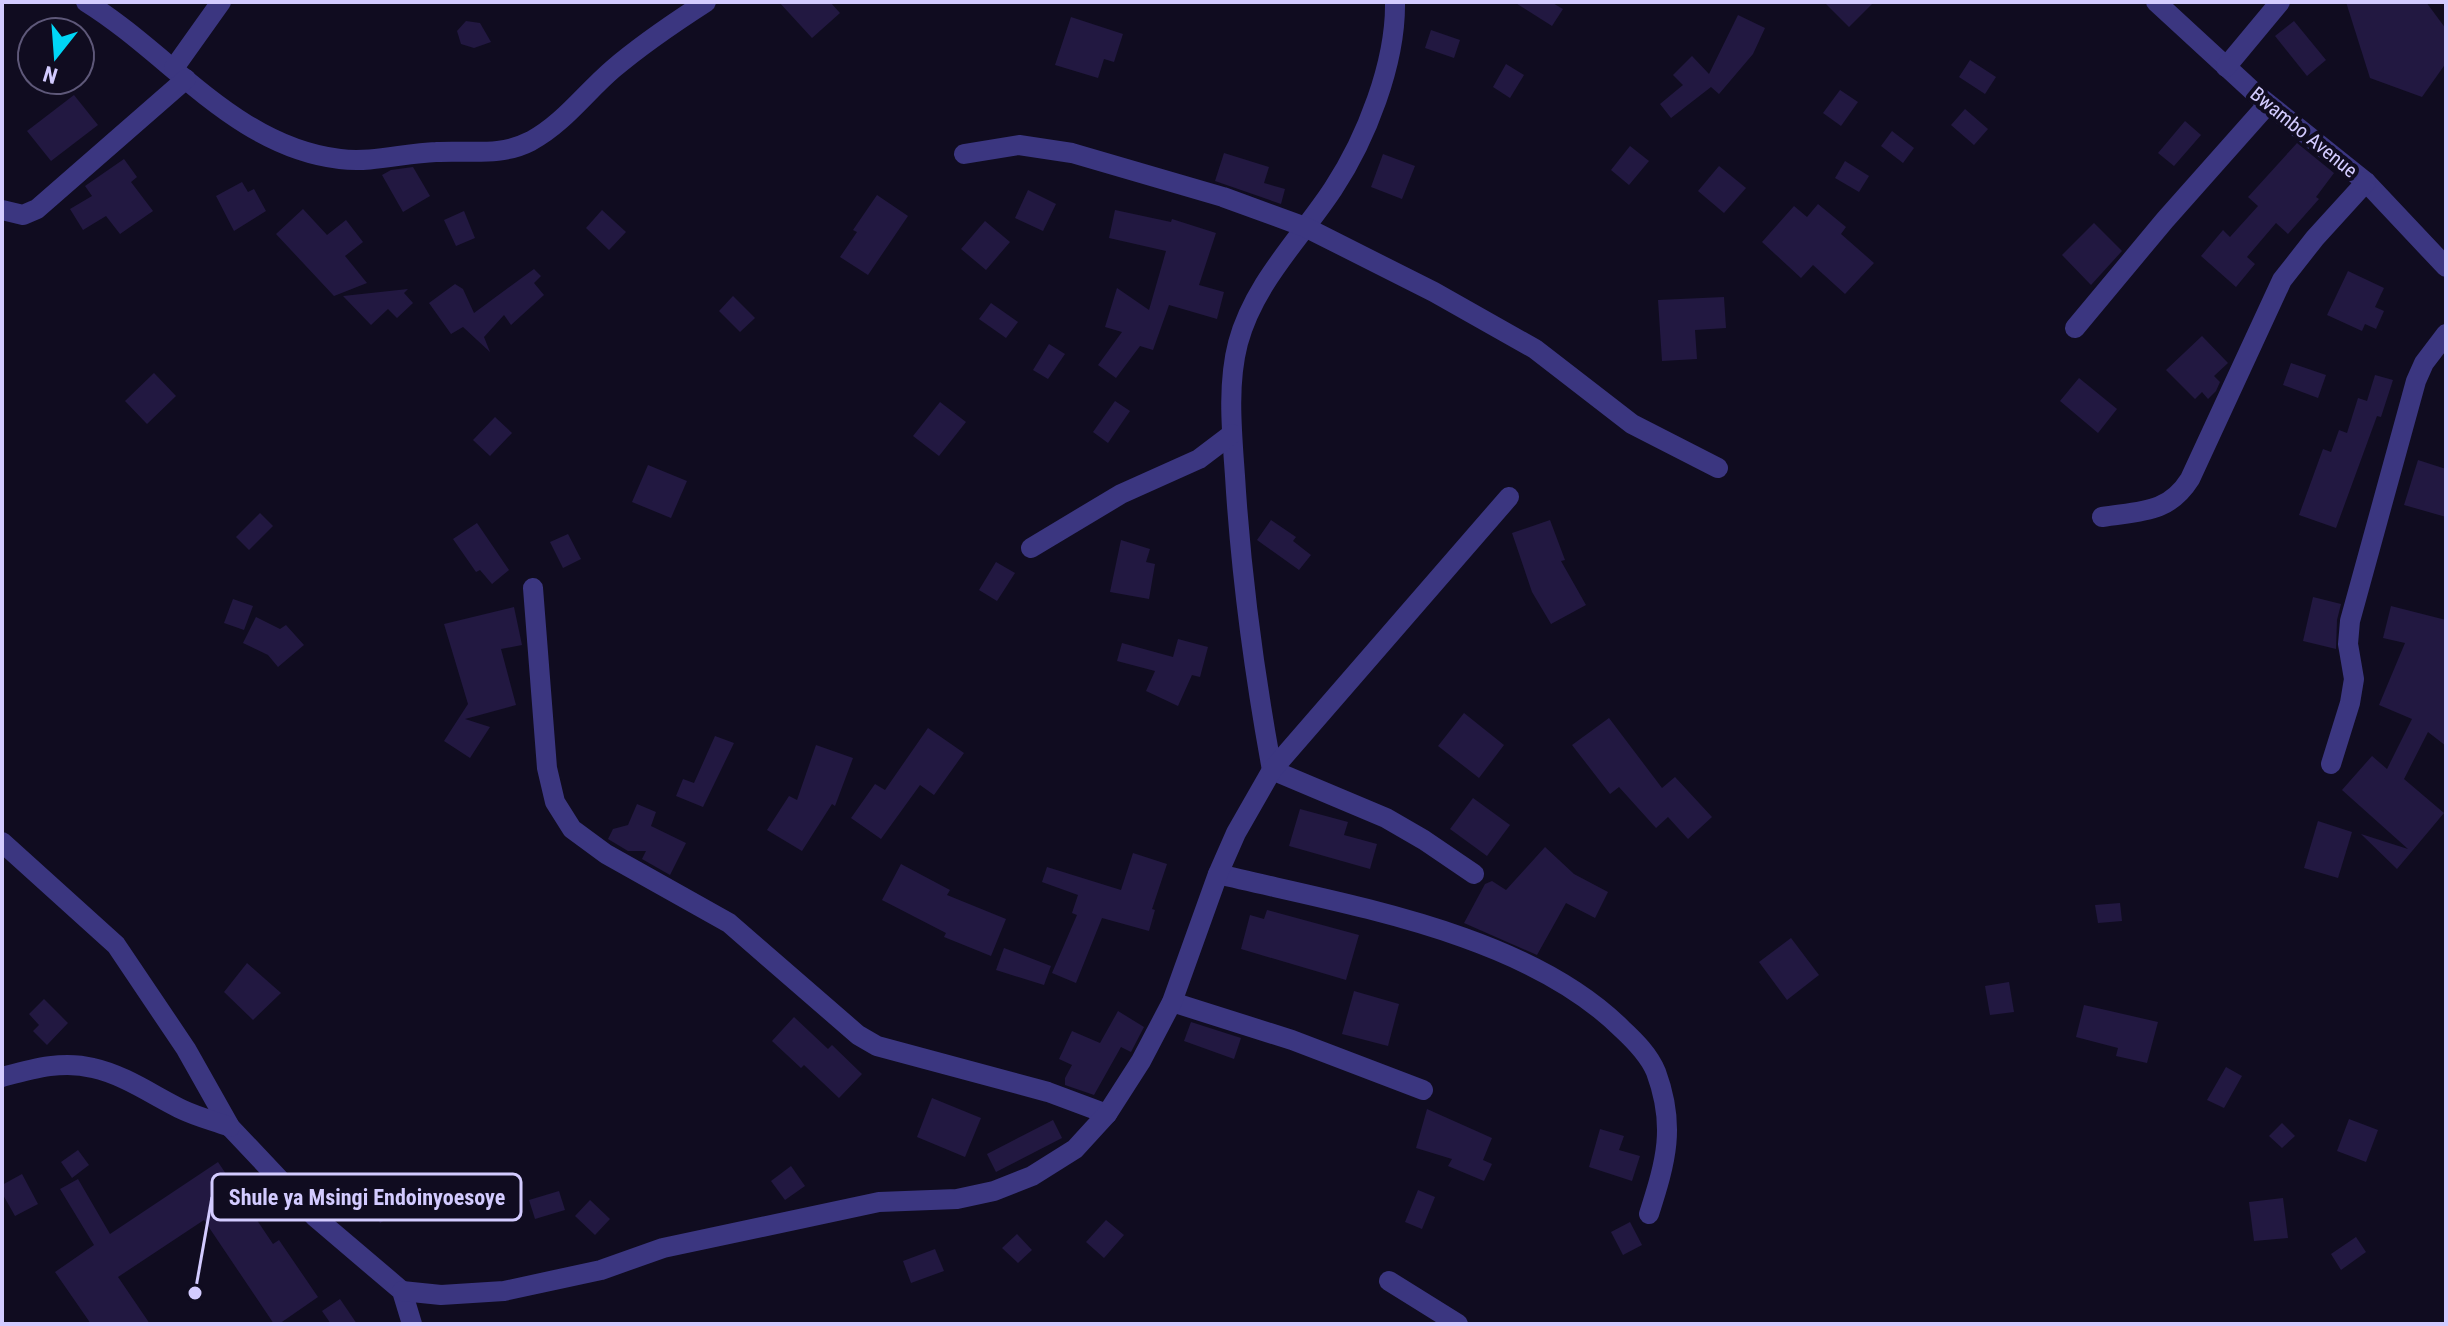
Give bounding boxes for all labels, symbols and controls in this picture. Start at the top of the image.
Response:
north arrow [16,16,96,96]
text: N [40,61,60,89]
street label: Bwambo Avenue [2246,82,2362,182]
callout: Shule ya Msingi Endoinyoesoye [212,1174,521,1220]
text: Shule ya Msingi Endoinyoesoye [229,1185,505,1210]

